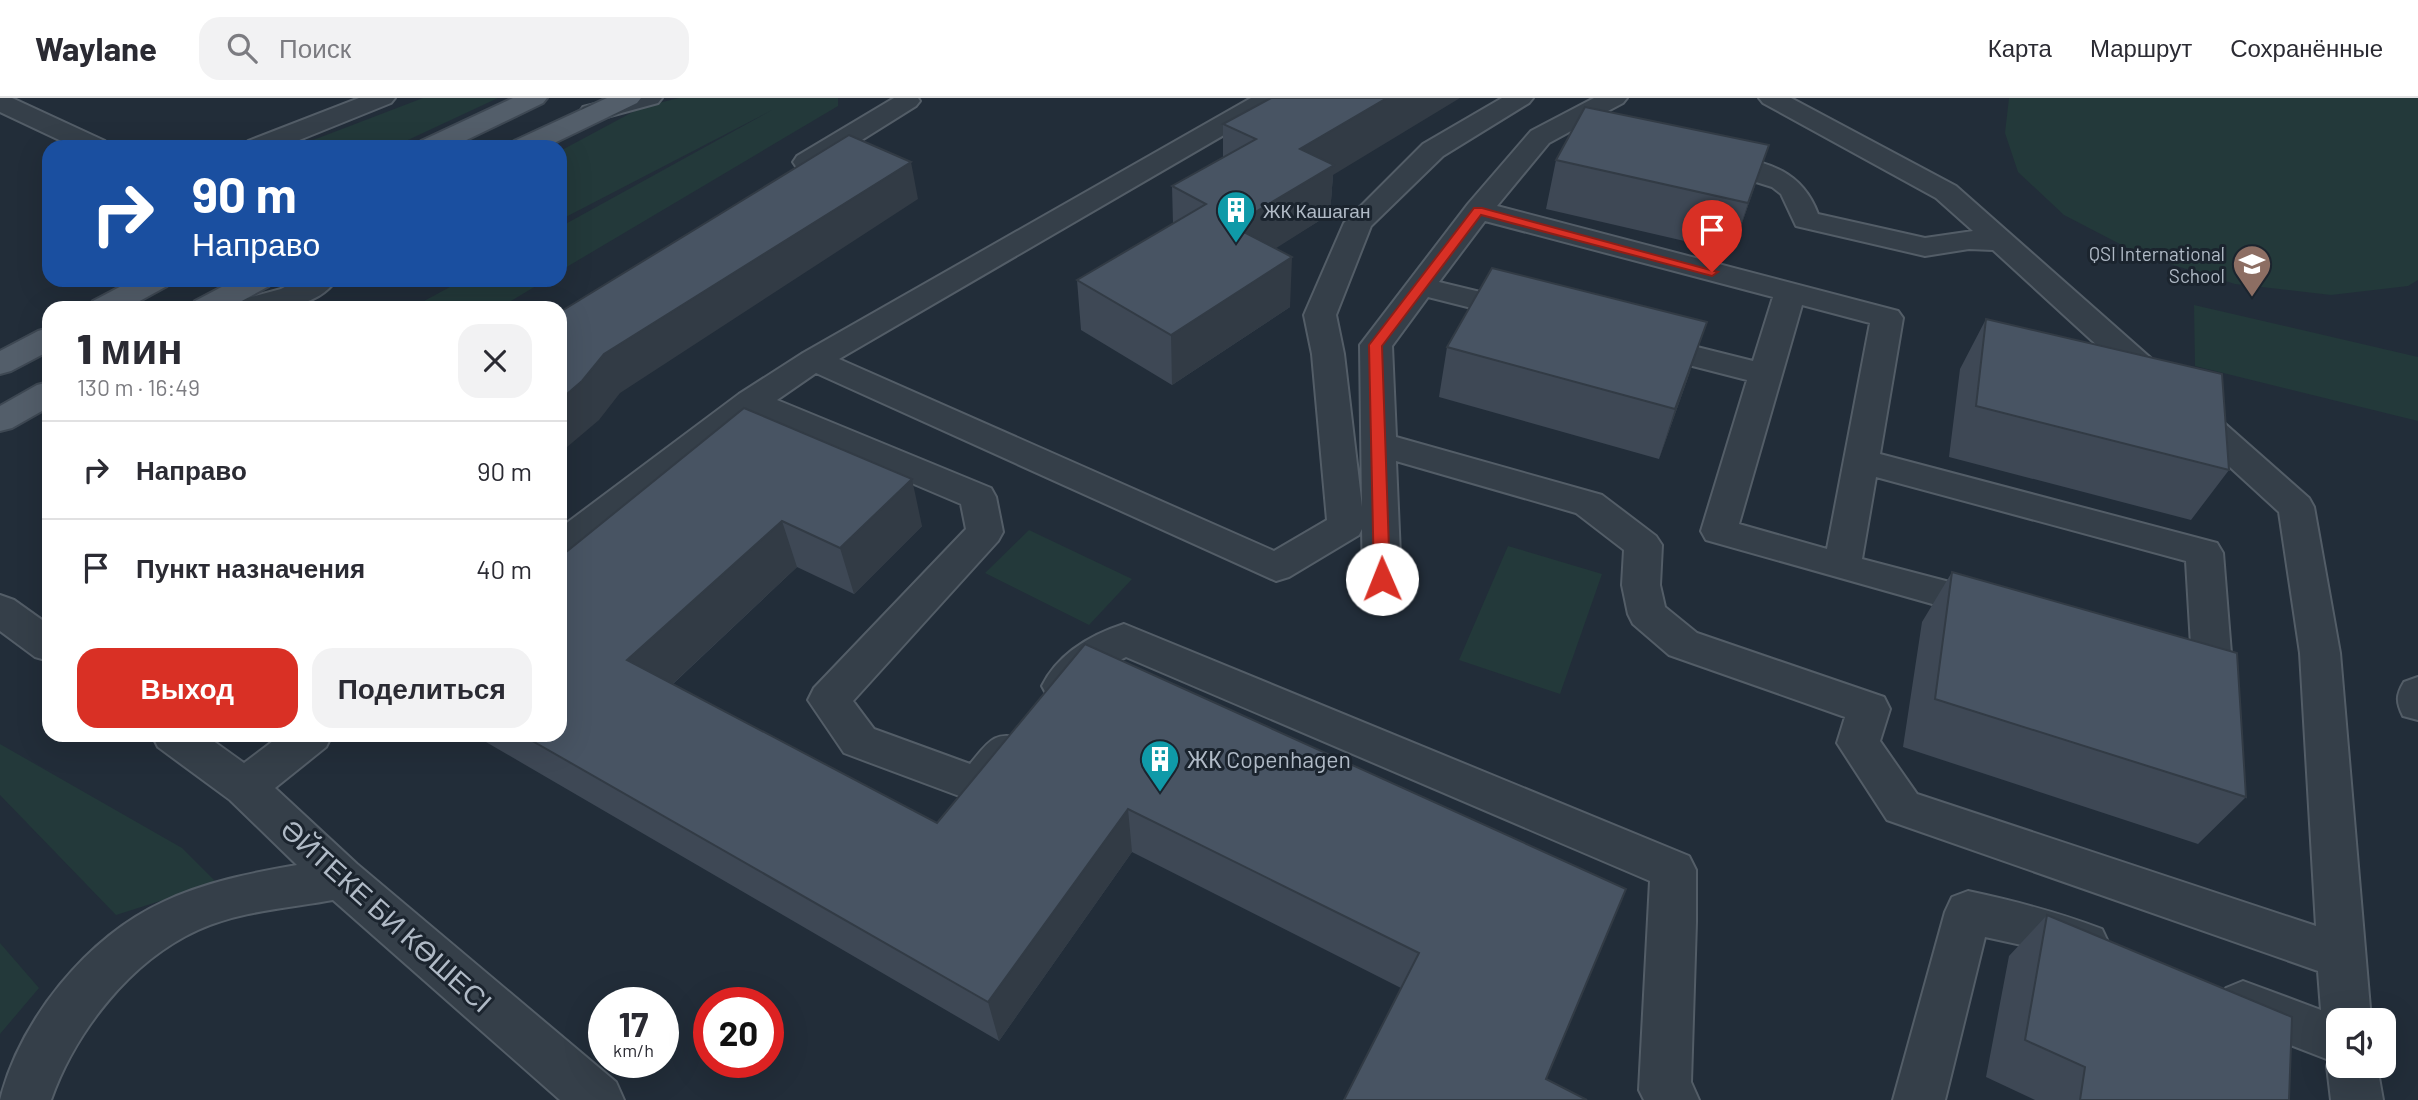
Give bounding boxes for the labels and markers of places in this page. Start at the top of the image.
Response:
building icon: ЖК Кашаган [1215,189,1257,244]
place label: ЖК Кашаган [1263,199,1370,222]
pin [1682,200,1742,272]
place label: QSI International School [2089,242,2225,287]
school or university icon: QSI International School [2231,243,2273,298]
building icon: ЖК Copenhagen [1139,738,1181,793]
place label: ЖК Copenhagen [1187,745,1351,773]

